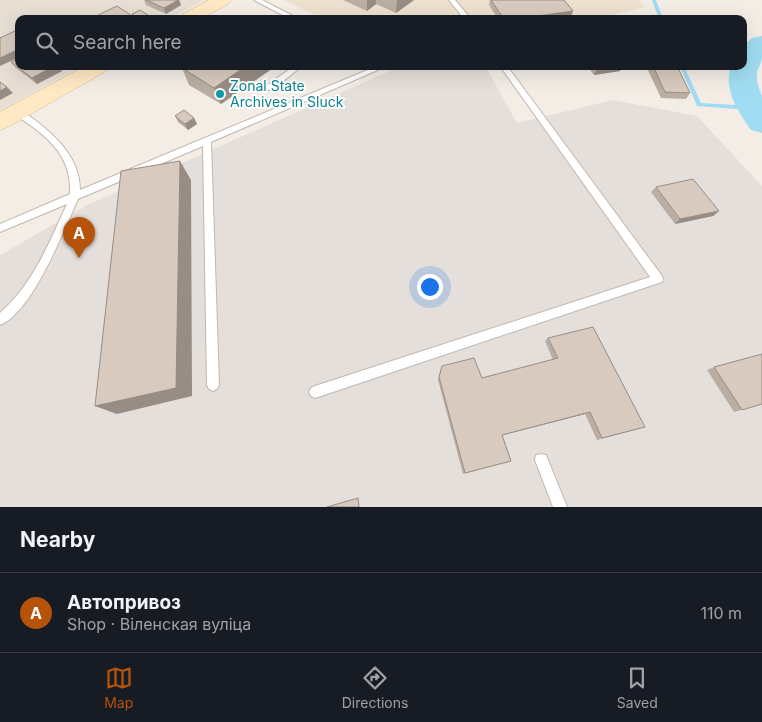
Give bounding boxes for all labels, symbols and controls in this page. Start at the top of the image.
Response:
search box [15,15,747,70]
icon: search [33,29,61,57]
text: Search here [73,31,182,54]
place label: Zonal State Archives in Sluck [230,77,344,110]
marker: Zonal State Archives in Sluck [214,88,226,100]
pin: A [63,217,95,258]
your location [417,274,443,300]
text: Nearby [20,527,95,552]
text: Автопривоз [67,591,181,614]
text: A [30,603,42,623]
text: 110 m [700,603,742,623]
text: Shop · Віленская вуліца [67,614,251,634]
tab: Map [104,664,133,711]
tab: Directions [342,664,408,711]
tab: Saved [617,664,658,711]

